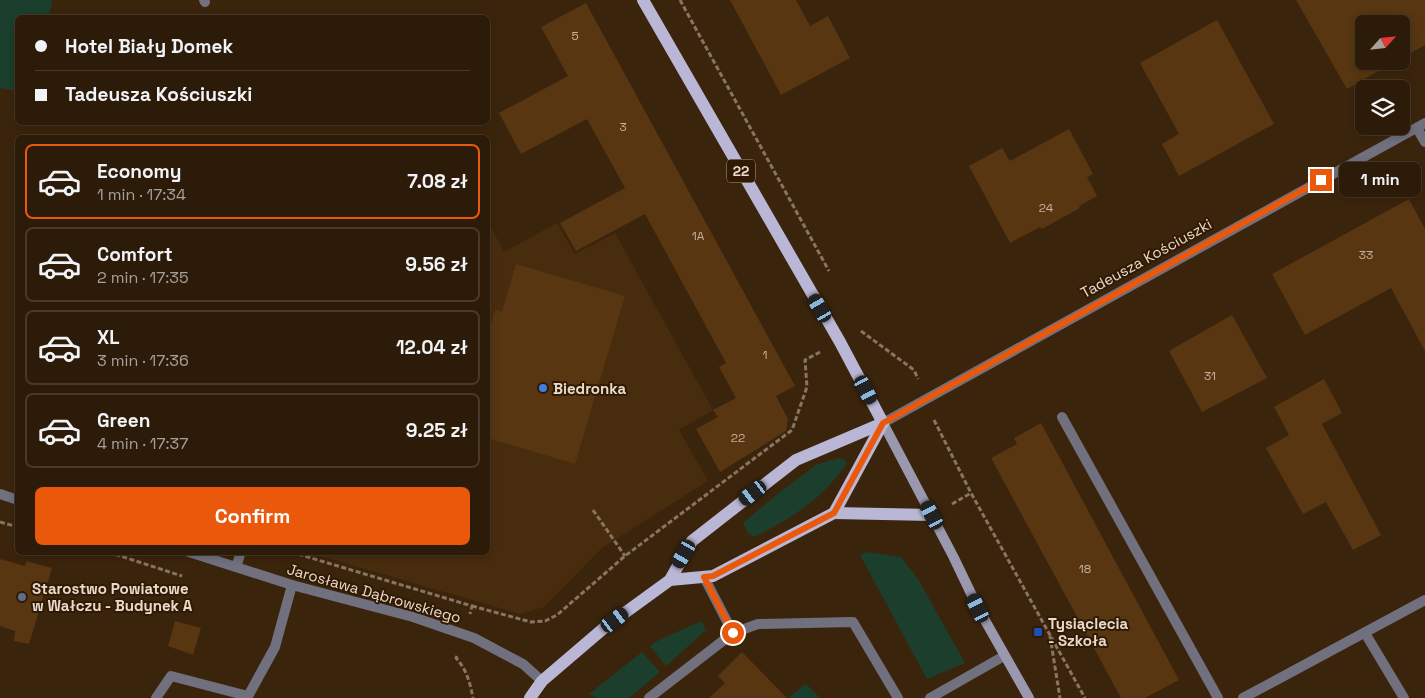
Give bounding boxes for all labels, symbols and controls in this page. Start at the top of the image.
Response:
north arrow [1355,15,1410,70]
map controls [1355,15,1410,135]
house number: 5 [571,28,579,44]
text: Hotel Biały Domek [65,34,233,59]
button: layers [1355,80,1410,135]
text: Tadeusza Kościuszki [65,82,252,107]
house number: 3 [619,119,627,135]
icon: car [37,159,82,204]
text: Economy [97,159,181,184]
road number: 22 [727,160,755,182]
callout: 1 min [1338,162,1421,198]
text: 7.08 zł [407,169,468,194]
route end [1310,169,1332,191]
text: 1 min [1360,169,1400,190]
text: 1 min · 17:34 [97,184,186,205]
house number: 24 [1039,200,1054,216]
street label: Tadeusza Kościuszki [1077,214,1215,302]
house number: 1A [692,228,705,244]
icon: car [37,242,82,287]
text: Comfort [97,242,173,267]
house number: 33 [1359,247,1373,263]
text: 9.56 zł [405,252,468,277]
text: 2 min · 17:35 [97,267,188,288]
car [806,291,833,325]
icon: car [37,325,82,370]
text: XL [97,325,120,350]
text: 12.04 zł [396,335,468,360]
house number: 1 [762,347,768,363]
text: 3 min · 17:36 [97,350,189,371]
house number: 31 [1204,368,1216,384]
car [852,373,879,407]
place label: Biedronka [553,379,627,398]
marker: Biedronka [537,382,549,394]
icon: car [37,408,82,453]
text: Green [97,408,150,433]
text: 9.25 zł [406,418,468,443]
house number: 22 [731,430,745,446]
text: 4 min · 17:37 [97,433,188,454]
car [736,478,769,508]
button: Confirm [35,487,470,545]
car [918,498,945,532]
car [670,537,697,571]
street label: Jarosława Dąbrowskiego [285,559,463,627]
house number: 18 [1079,561,1091,577]
place label: Starostwo Powiatowe w Wałczu - Budynek A [32,579,193,615]
marker: Starostwo Powiatowe w Wałczu - Budynek A [16,591,28,603]
car [964,591,991,625]
car [598,605,631,635]
place label: Tysiąclecia - Szkoła [1048,614,1129,650]
route start [722,622,744,644]
marker: Tysiąclecia - Szkoła [1032,626,1044,638]

